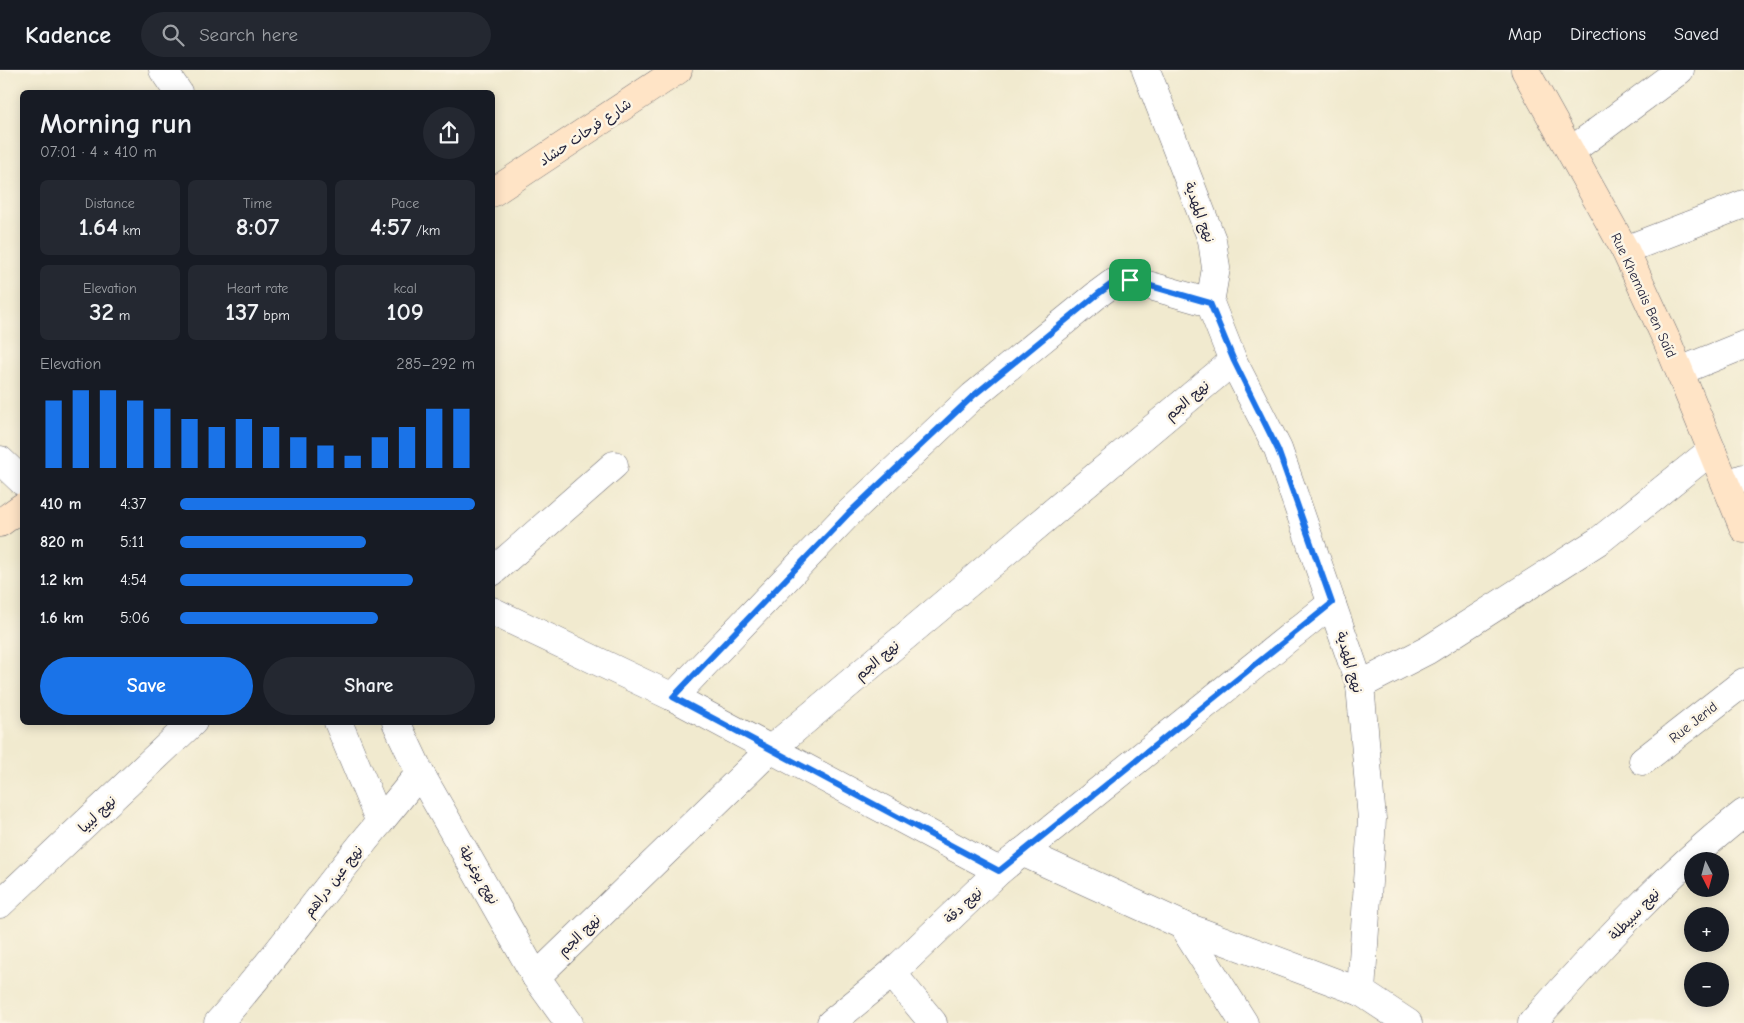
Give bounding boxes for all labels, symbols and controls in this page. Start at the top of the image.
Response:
search box [141,12,491,57]
text: Kadence [25,21,111,49]
icon: search [159,21,187,49]
text: Search here [199,24,298,46]
text: Map [1508,24,1542,45]
text: Directions [1570,24,1646,45]
text: Saved [1674,24,1719,45]
street label: شارع فرحات حشاد [536,95,635,170]
button: share [423,107,475,159]
text: Morning run [40,108,192,140]
text: 07:01 · 4 × 410 m [40,143,157,161]
street label: نهج المهدية [1180,179,1218,245]
text: Distance [85,195,135,212]
text: Time [243,195,272,212]
text: Pace [391,195,419,212]
text: 1.64 [79,212,118,241]
text: 8:07 [236,212,279,241]
text: 4:57 [370,212,411,241]
text: km [118,222,141,239]
text: /km [411,222,440,239]
street label: Rue Khemais Ben Saïd [1607,230,1680,360]
pin [1109,259,1151,301]
icon: arrive [1116,266,1144,294]
text: Elevation [83,280,137,297]
text: Heart rate [227,280,288,297]
text: kcal [393,280,417,297]
text: 32 [89,297,114,326]
text: 137 [225,297,259,326]
text: 109 [387,297,424,326]
text: m [114,307,130,324]
text: bpm [259,307,290,324]
text: Elevation [40,355,101,373]
text: 285–292 m [396,355,475,373]
street label: نهج الجم [1162,377,1214,425]
text: 410 m [40,495,81,513]
text: 4:37 [120,495,146,513]
text: 820 m [40,533,84,551]
text: 5:11 [120,533,144,551]
text: 1.2 km [40,571,83,589]
text: 4:54 [120,571,147,589]
text: 1.6 km [40,609,84,627]
text: 5:06 [120,609,150,627]
street label: نهج المهدية [1332,629,1366,695]
street label: نهج الجم [852,637,904,685]
button: Save [40,657,253,715]
button: Share [263,657,475,715]
street label: Rue Jerid [1666,698,1721,747]
street label: نهج ليبيا [75,792,120,837]
street label: نهج عين دراهم [300,842,368,922]
street label: نهج يوغرطة [454,843,502,908]
north arrow [1684,852,1729,898]
map controls [1684,852,1729,1007]
street label: نهج دقة [941,884,986,928]
street label: نهج سبيطلة [1605,885,1664,945]
button: + [1684,907,1729,952]
street label: نهج الجم [555,911,606,961]
button: − [1684,962,1729,1007]

